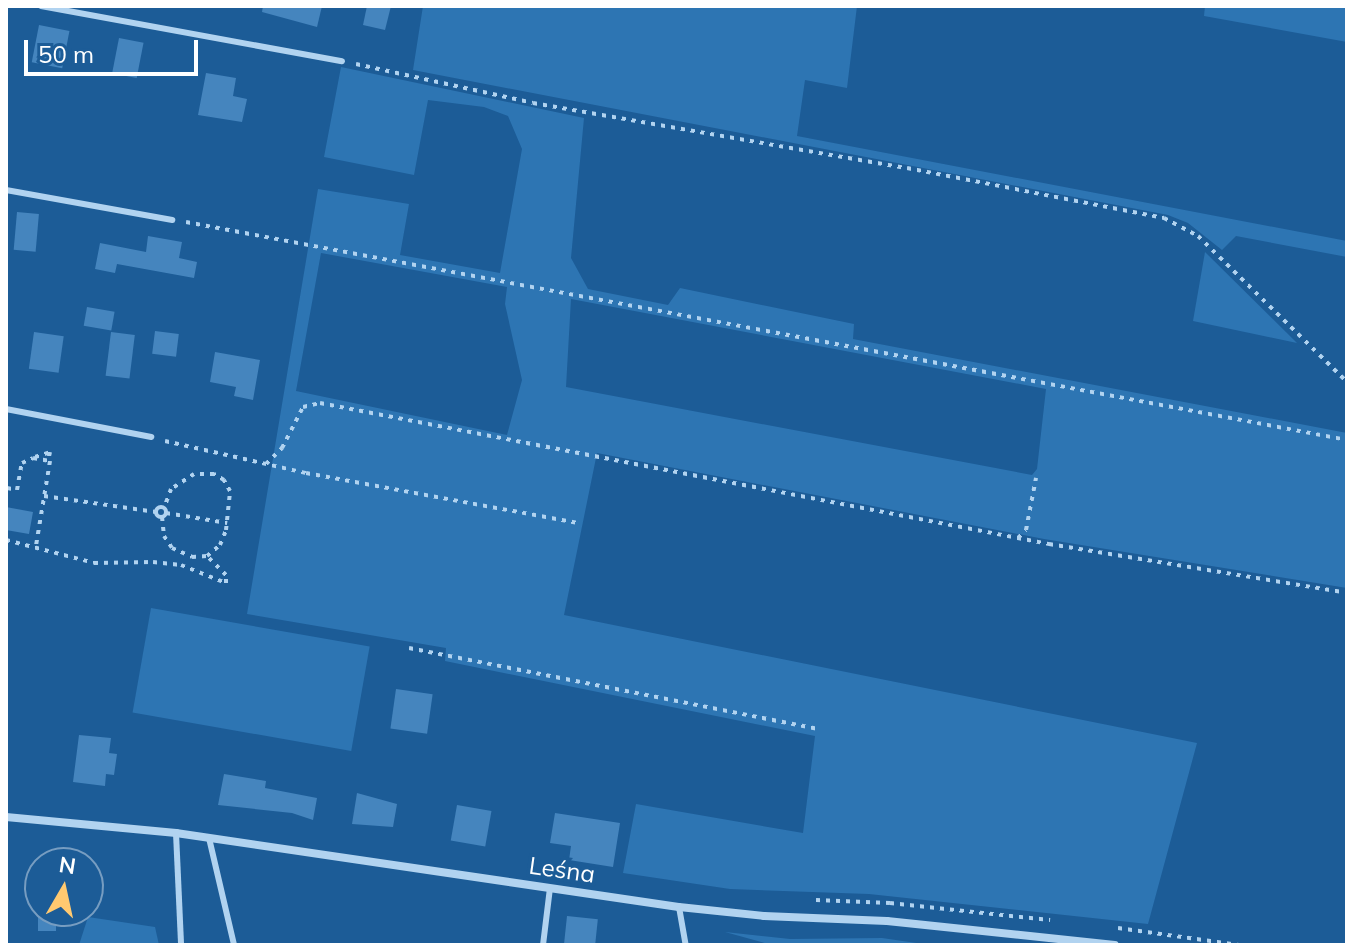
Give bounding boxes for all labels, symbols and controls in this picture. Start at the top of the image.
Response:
scale bar [28,24,202,74]
text: 50 m [38,39,94,69]
north arrow [24,847,104,927]
text: N [57,850,78,880]
street label: Leśna [527,851,597,889]

